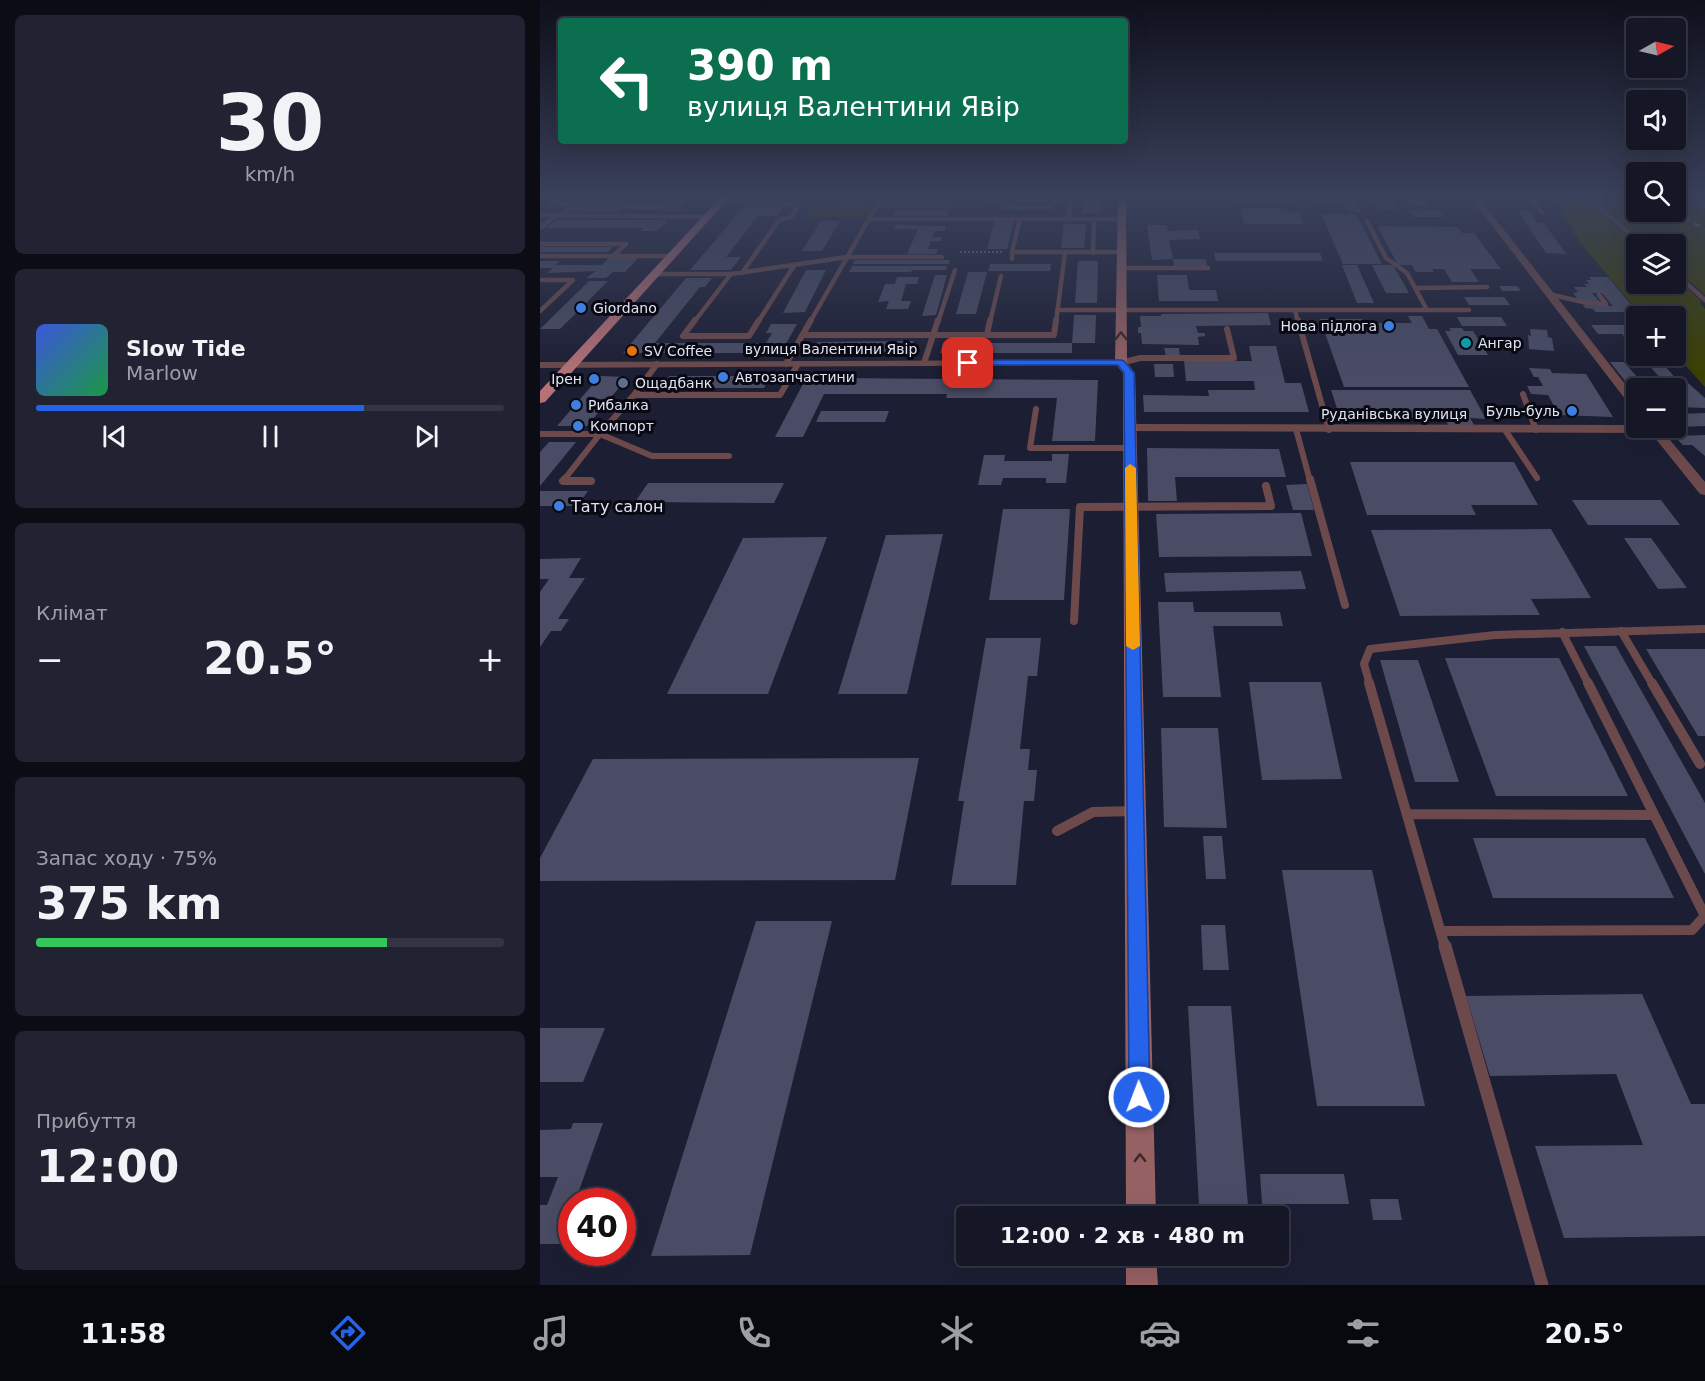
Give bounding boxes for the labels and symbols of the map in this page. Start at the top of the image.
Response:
north arrow [1626,18,1686,78]
place label: Giordano [593,300,657,316]
marker: Giordano [574,301,588,315]
place label: Нова підлога [1280,318,1377,334]
marker: Нова підлога [1382,319,1396,333]
one-way arrow [1115,331,1127,340]
place label: Ангар [1478,335,1522,351]
marker: Ангар [1459,336,1473,350]
pin [942,337,993,388]
street label: вулиця Валентини Явір [745,341,917,357]
place label: SV Coffee [644,343,712,359]
marker: SV Coffee [625,344,639,358]
place label: Автозапчастини [735,369,855,385]
marker: Автозапчастини [716,370,730,384]
place label: Ірен [551,371,582,387]
marker: Ірен [587,372,601,386]
place label: Ощадбанк [635,375,712,391]
marker: Ощадбанк [616,376,630,390]
place label: Рибалка [588,397,649,413]
marker: Рибалка [569,398,583,412]
place label: Буль-буль [1486,403,1560,419]
marker: Буль-буль [1565,404,1579,418]
street label: Руданівська вулиця [1321,406,1467,422]
place label: Компорт [590,418,654,434]
marker: Компорт [571,419,585,433]
place label: Тату салон [570,497,664,516]
marker: Тату салон [552,499,566,513]
position arrow [1107,1065,1171,1129]
one-way arrow [1134,1154,1146,1163]
speed limit sign: 40 [558,1188,636,1266]

